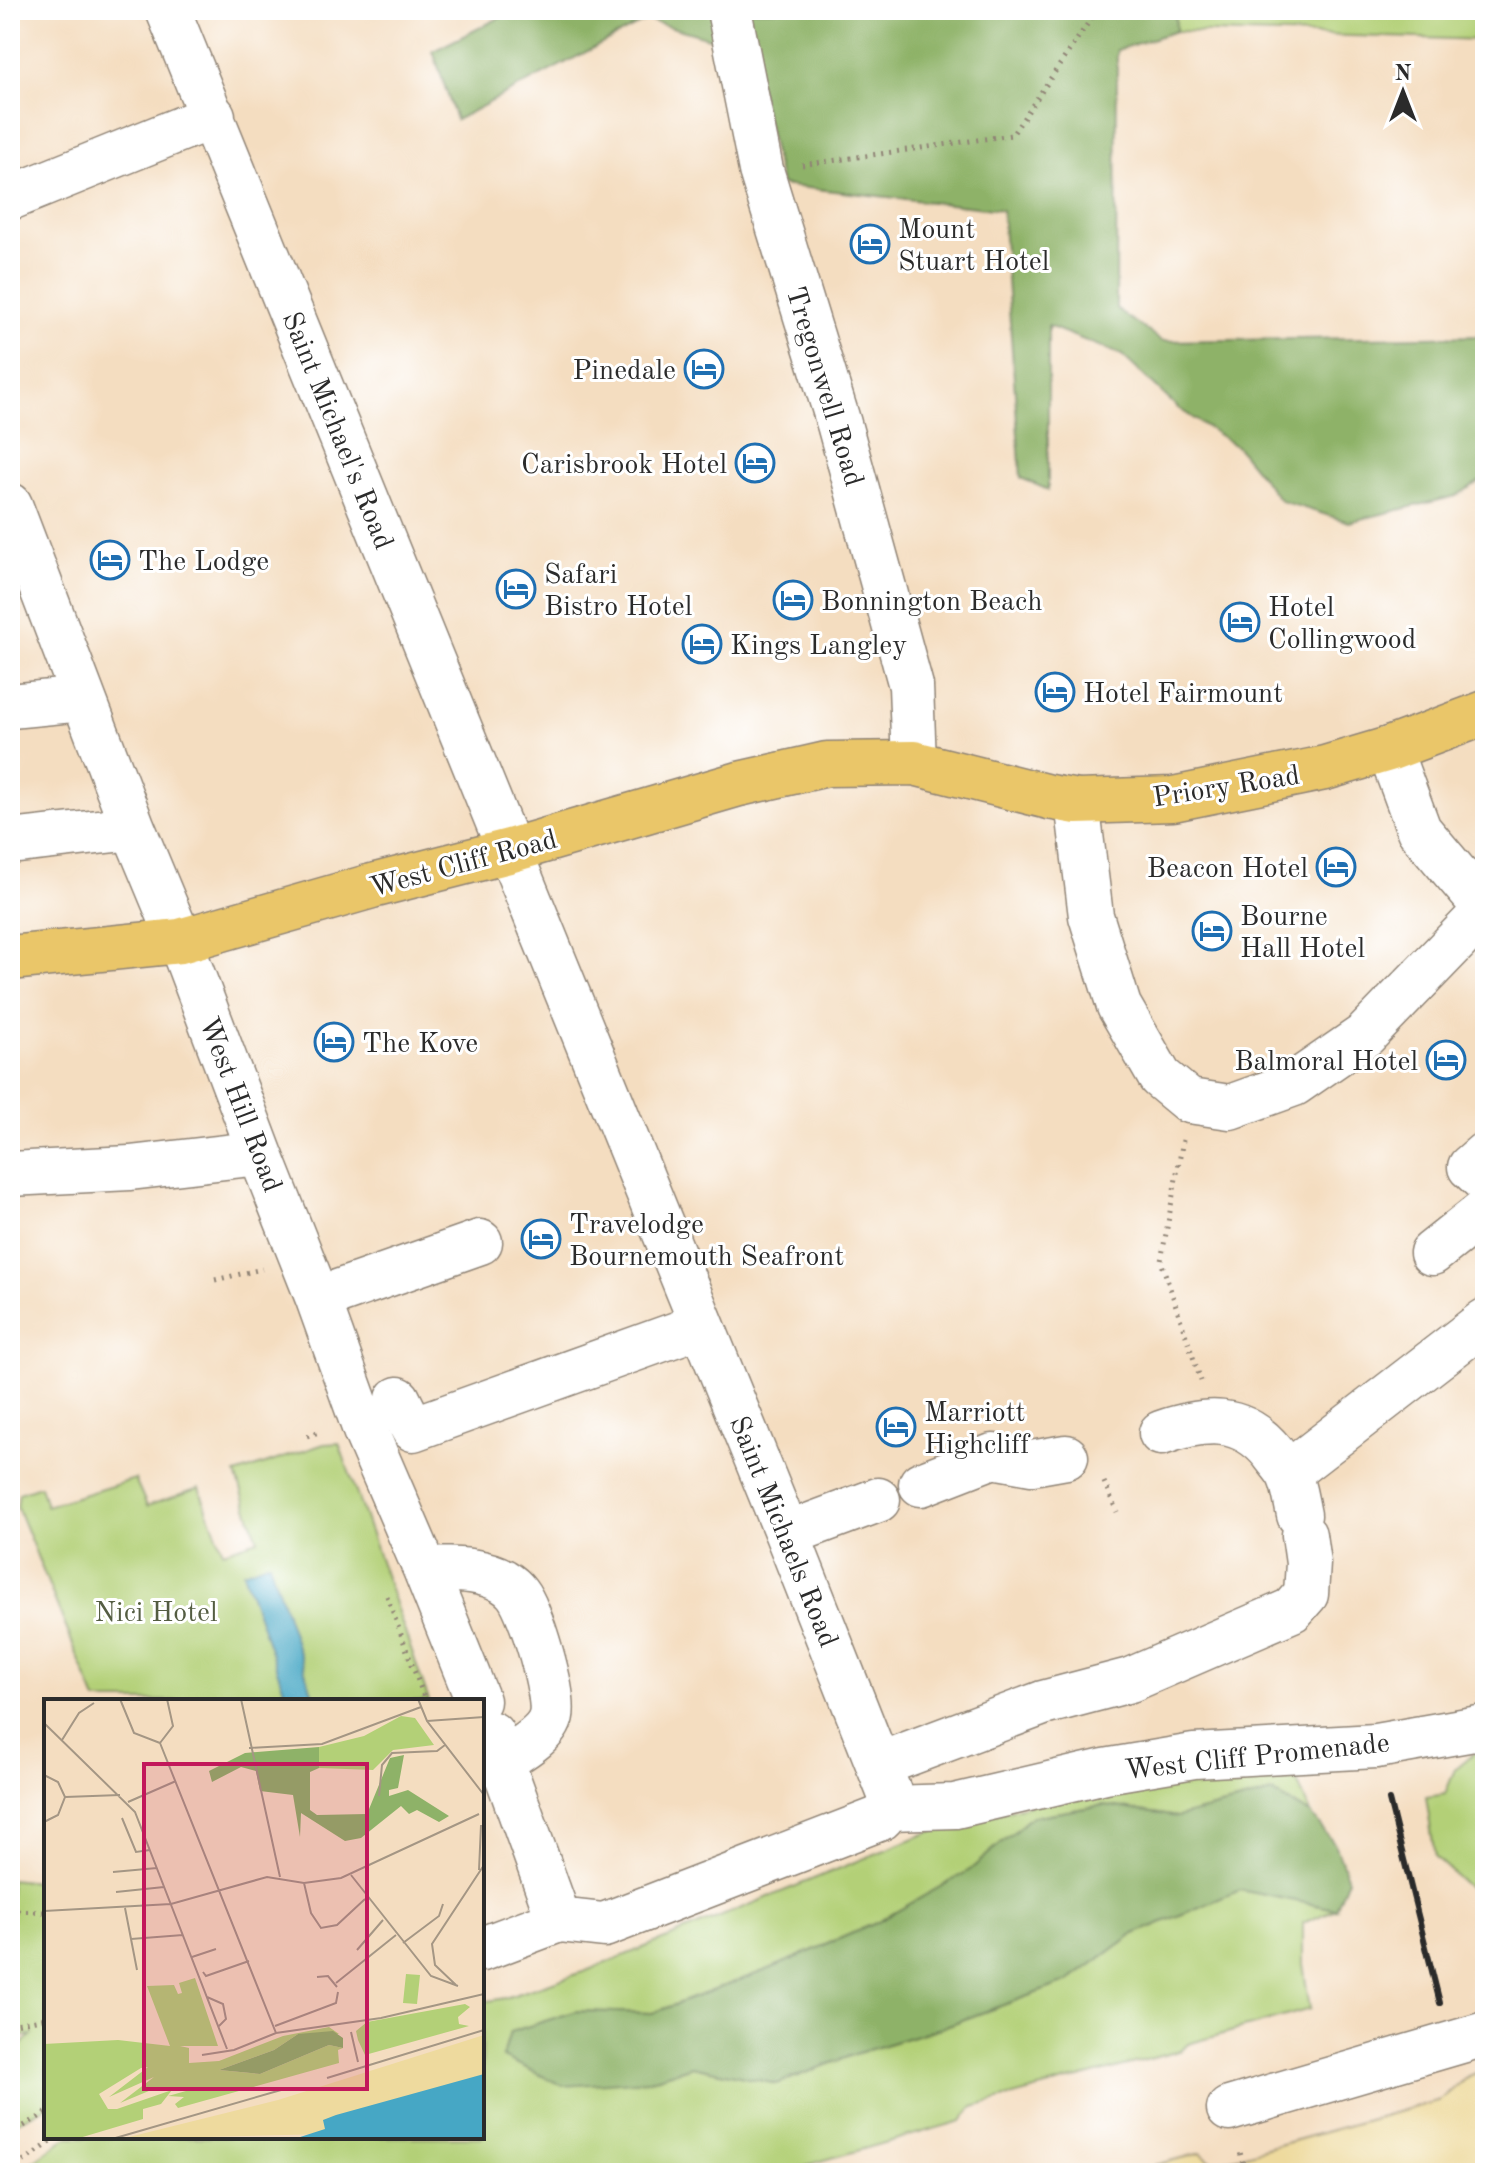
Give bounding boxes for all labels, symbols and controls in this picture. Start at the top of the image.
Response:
north arrow [1363,52,1443,132]
text: N [1395,63,1412,85]
place label: Mount Stuart Hotel [898,217,1049,277]
hotel icon: Mount Stuart Hotel [849,223,891,265]
street label: Tregonwell Road [779,284,867,490]
street label: Saint Michael's Road [276,308,397,554]
hotel icon: Pinedale [683,348,725,390]
place label: Pinedale [573,358,676,386]
hotel icon: Carisbrook Hotel [734,442,776,484]
place label: Carisbrook Hotel [521,452,727,480]
hotel icon: The Lodge [89,539,131,581]
place label: The Lodge [138,549,269,577]
place label: Safari Bistro Hotel [544,562,692,622]
hotel icon: Safari Bistro Hotel [495,568,537,610]
hotel icon: Bonnington Beach [772,579,814,621]
place label: Bonnington Beach [821,589,1042,617]
place label: Hotel Collingwood [1268,595,1416,655]
hotel icon: Hotel Collingwood [1219,601,1261,643]
hotel icon: Kings Langley [681,623,723,665]
place label: Kings Langley [730,633,907,661]
hotel icon: Hotel Fairmount [1034,671,1076,713]
place label: Hotel Fairmount [1083,681,1283,709]
street label: Priory Road [1151,763,1302,813]
street label: West Cliff Road [367,826,560,903]
hotel icon: Beacon Hotel [1315,846,1357,888]
place label: Beacon Hotel [1147,856,1308,884]
place label: Bourne Hall Hotel [1240,904,1365,964]
hotel icon: Bourne Hall Hotel [1191,910,1233,952]
street label: West Hill Road [193,1014,285,1196]
hotel icon: The Kove [313,1021,355,1063]
place label: The Kove [362,1031,478,1059]
hotel icon: Balmoral Hotel [1425,1039,1467,1081]
place label: Balmoral Hotel [1234,1049,1418,1077]
place label: Travelodge Bournemouth Seafront [569,1212,844,1272]
hotel icon: Travelodge Bournemouth Seafront [520,1218,562,1260]
place label: Marriott Highcliff [924,1400,1032,1460]
hotel icon: Marriott Highcliff [875,1406,917,1448]
street label: Saint Michaels Road [723,1413,841,1652]
park label: Nici Hotel [95,1600,217,1628]
inset map [44,1699,484,2139]
street label: West Cliff Promenade [1124,1730,1391,1786]

